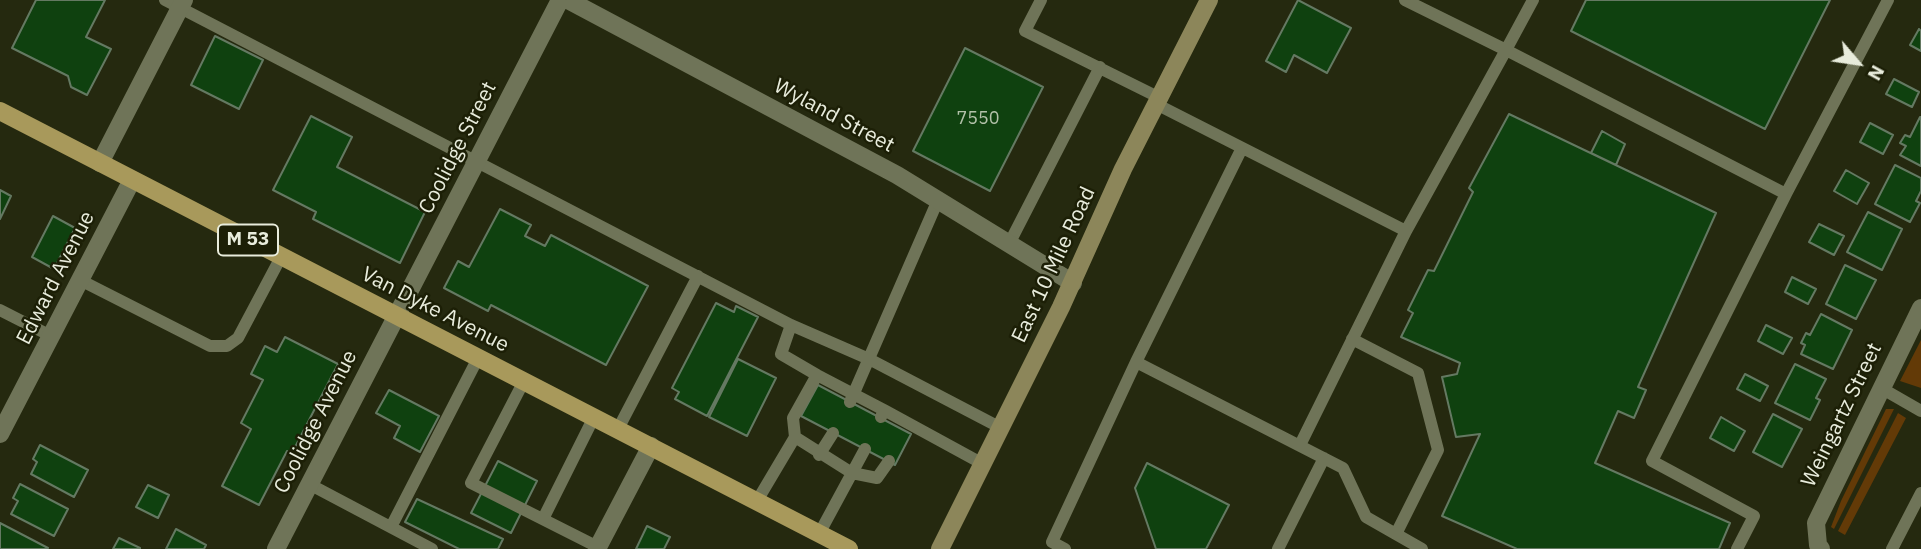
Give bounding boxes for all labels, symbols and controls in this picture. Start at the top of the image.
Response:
north arrow [1823,28,1893,98]
text: N [1863,61,1890,85]
street label: Wyland Street [769,74,899,158]
street label: Coolidge Street [414,78,502,218]
house number: 7550 [956,108,1000,130]
street label: East 10 Mile Road [1007,183,1101,347]
street label: Edward Avenue [12,207,100,349]
road number: M 53 [218,224,278,256]
street label: Van Dyke Avenue [357,262,513,358]
street label: Weingartz Street [1796,339,1888,491]
street label: Coolidge Avenue [269,346,363,498]

